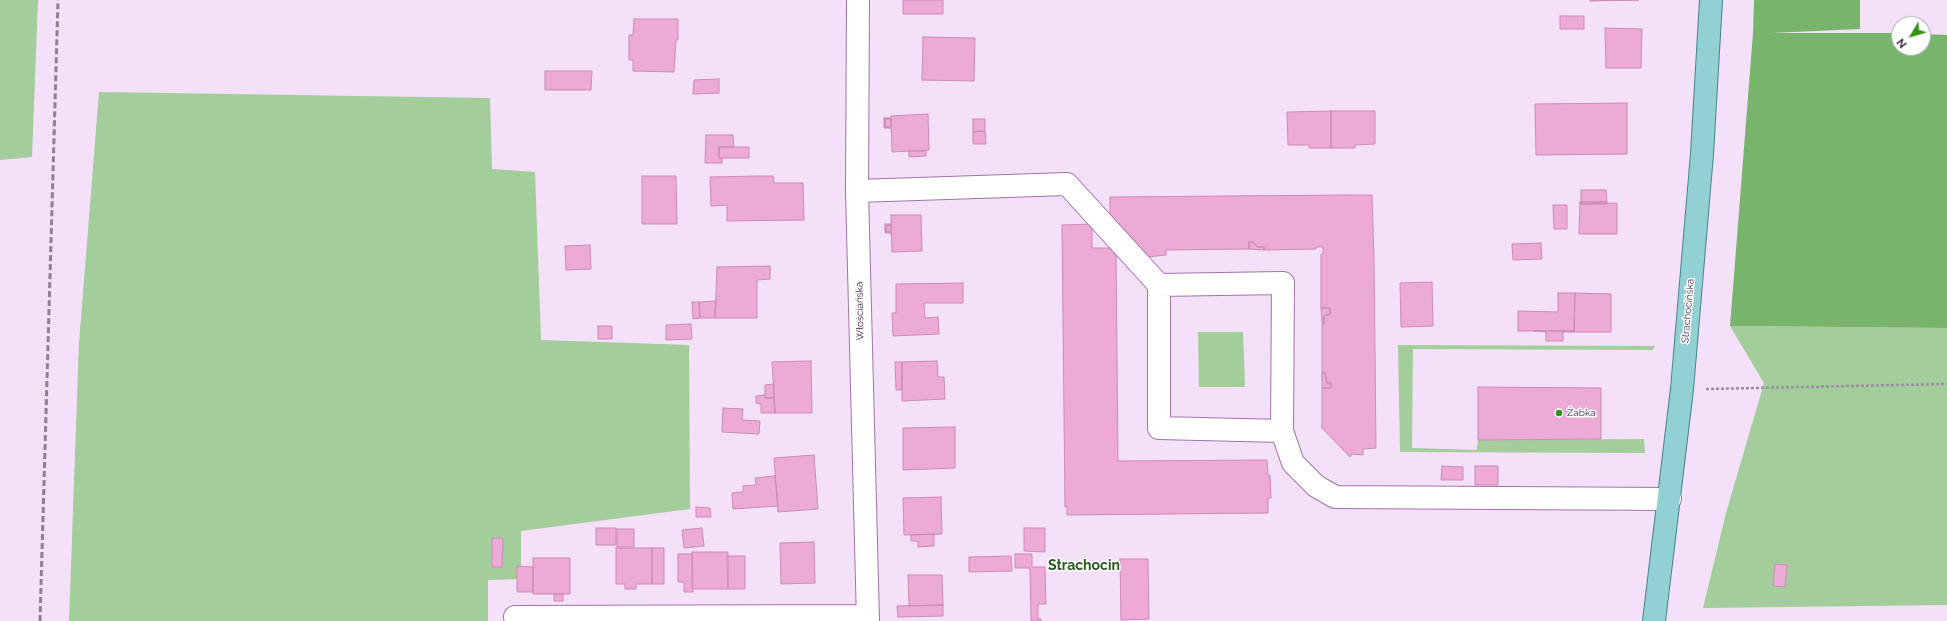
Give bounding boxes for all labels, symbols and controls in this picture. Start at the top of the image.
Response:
north arrow [1891,16,1931,56]
text: N [1894,36,1910,50]
street label: Strachocińska [1679,278,1697,344]
street label: Włościańska [853,282,867,340]
place label: Żabka [1567,407,1596,419]
marker: Żabka [1554,408,1564,418]
district label: Strachocin [1048,558,1120,574]

